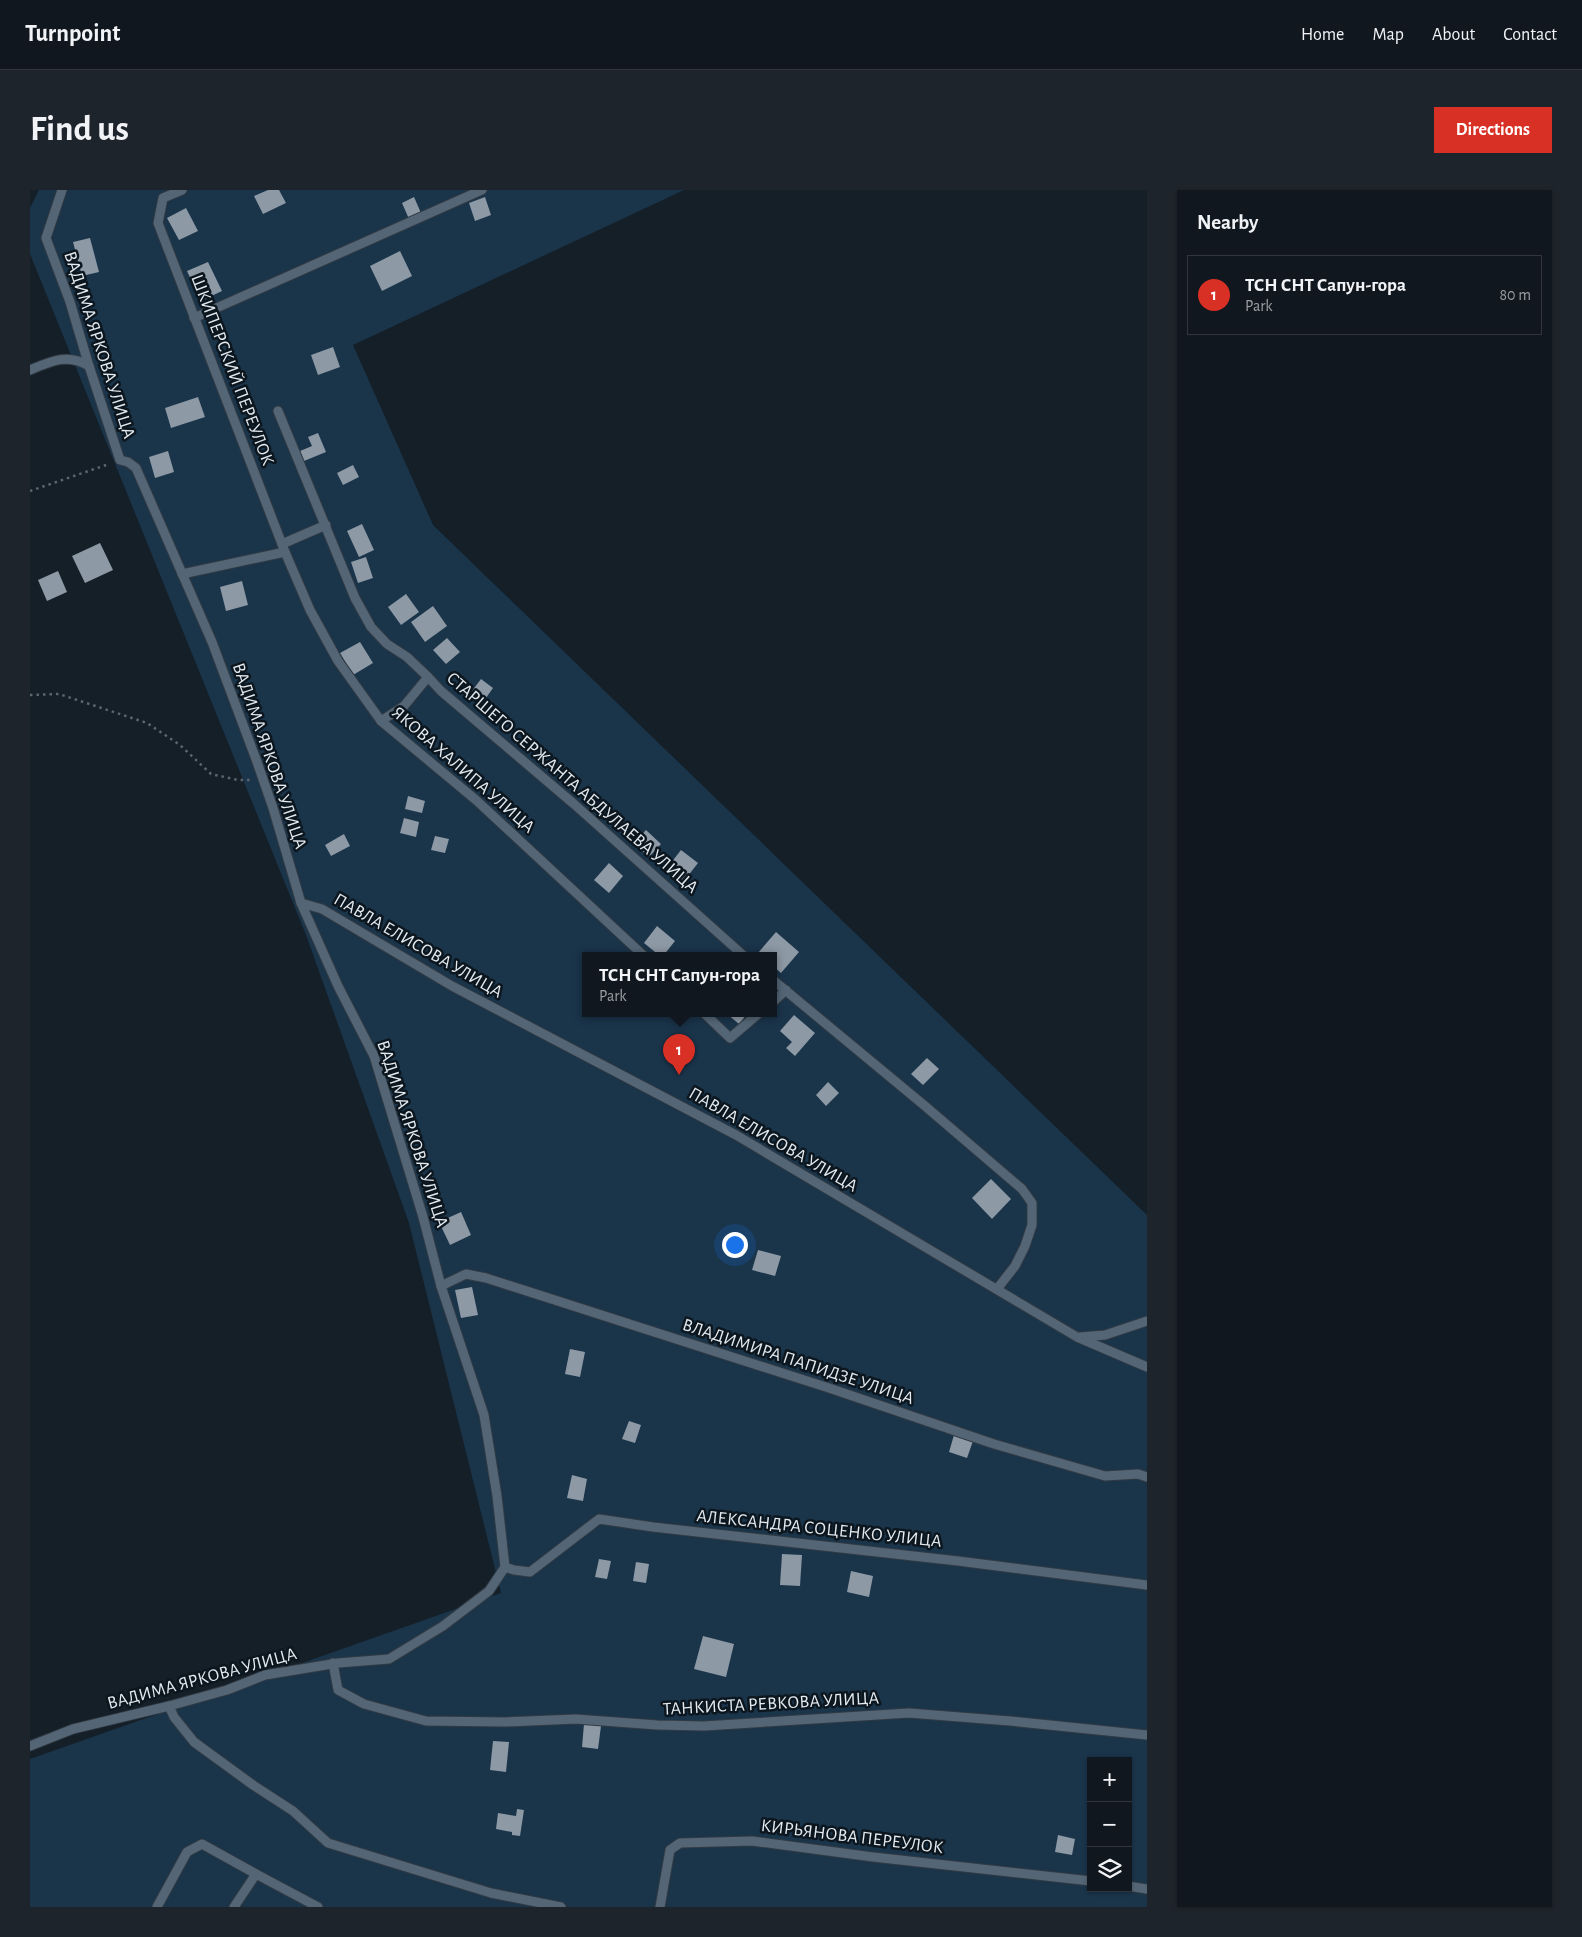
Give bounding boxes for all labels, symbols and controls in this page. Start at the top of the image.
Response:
text: Turnpoint [25,22,120,46]
text: Home [1301,26,1344,44]
text: Map [1372,26,1404,44]
text: About [1432,26,1475,44]
text: Contact [1503,26,1557,44]
button: Directions [1434,107,1552,153]
text: Find us [30,112,129,147]
text: Nearby [1197,212,1258,233]
street label: ВАДИМА ЯРКОВА УЛИЦА [60,249,138,441]
street label: ШКИПЕРСКИЙ ПЕРЕУЛОК [187,271,279,468]
text: ТСН СНТ Сапун-гора [1245,276,1406,295]
text: 1 [1211,287,1217,303]
text: 80 m [1500,287,1531,303]
text: Park [1245,298,1273,314]
street label: ВАДИМА ЯРКОВА УЛИЦА [229,661,309,852]
street label: СТАРШЕГО СЕРЖАНТА АБДУЛАЕВА УЛИЦА [443,669,702,897]
street label: ЯКОВА ХАЛИПА УЛИЦА [388,703,538,837]
street label: ПАВЛА ЕЛИСОВА УЛИЦА [331,890,506,1002]
popup [582,952,777,1017]
text: ТСН СНТ Сапун-гора [599,966,760,985]
text: Park [599,988,627,1004]
pin: 1 [663,1034,695,1075]
street label: ВАДИМА ЯРКОВА УЛИЦА [373,1038,451,1230]
street label: ПАВЛА ЕЛИСОВА УЛИЦА [686,1084,861,1196]
your location [722,1232,748,1258]
street label: ВЛАДИМИРА ПАПИДЗЕ УЛИЦА [680,1316,916,1408]
street label: АЛЕКСАНДРА СОЦЕНКО УЛИЦА [695,1507,943,1551]
street label: ВАДИМА ЯРКОВА УЛИЦА [105,1645,299,1713]
street label: ТАНКИСТА РЕВКОВА УЛИЦА [663,1689,880,1719]
map controls [1087,1757,1132,1892]
button: + [1087,1757,1132,1802]
button: − [1087,1802,1132,1847]
street label: КИРЬЯНОВА ПЕРЕУЛОК [760,1817,945,1857]
button: layers [1087,1847,1132,1892]

